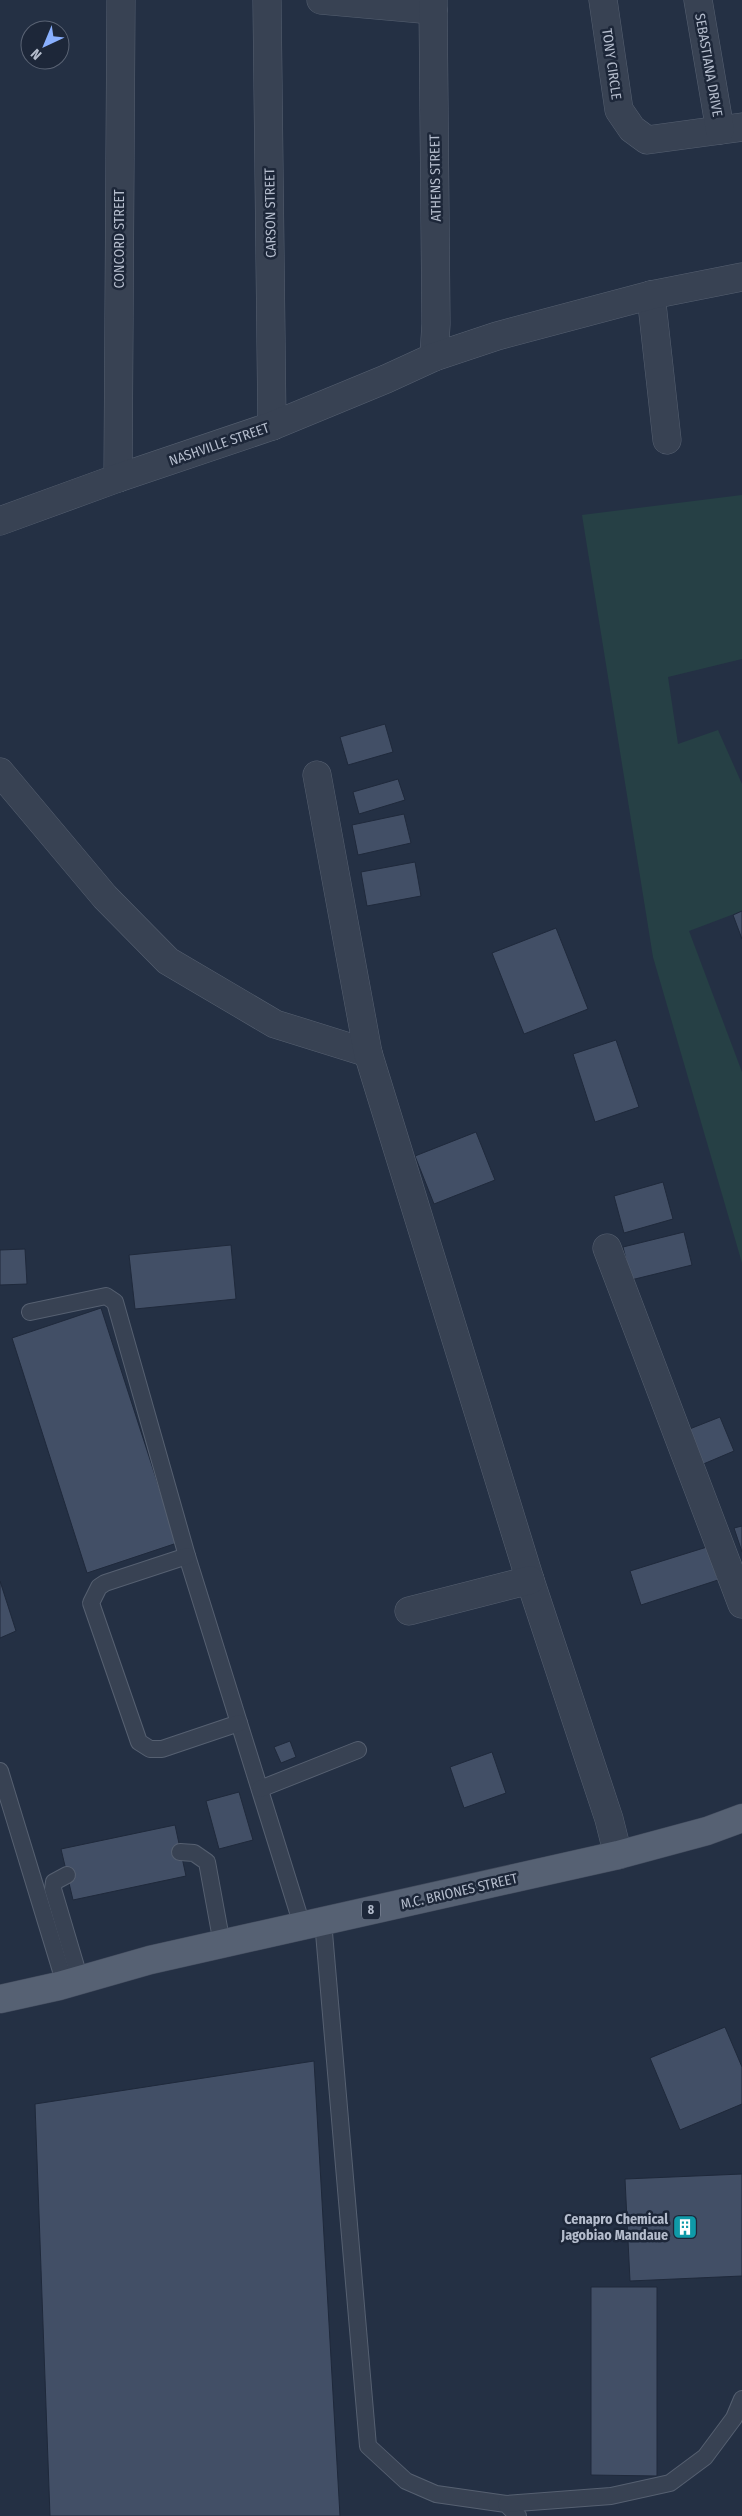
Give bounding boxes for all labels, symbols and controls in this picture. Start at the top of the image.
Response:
street label: SEBASTIANA DRIVE [691,12,726,119]
north arrow [20,20,70,70]
street label: TONY CIRCLE [598,27,625,101]
text: N [27,45,45,63]
street label: ATHENS STREET [426,134,445,222]
street label: CARSON STREET [261,167,280,258]
street label: CONCORD STREET [111,189,128,289]
street label: NASHVILLE STREET [167,419,272,470]
street label: M.C. BRIONES STREET [399,1870,520,1913]
road number: 8 [362,1900,380,1920]
place label: Cenapro Chemical Jagobiao Mandaue [560,2211,668,2244]
building icon: Cenapro Chemical Jagobiao Mandaue [672,2214,698,2240]

